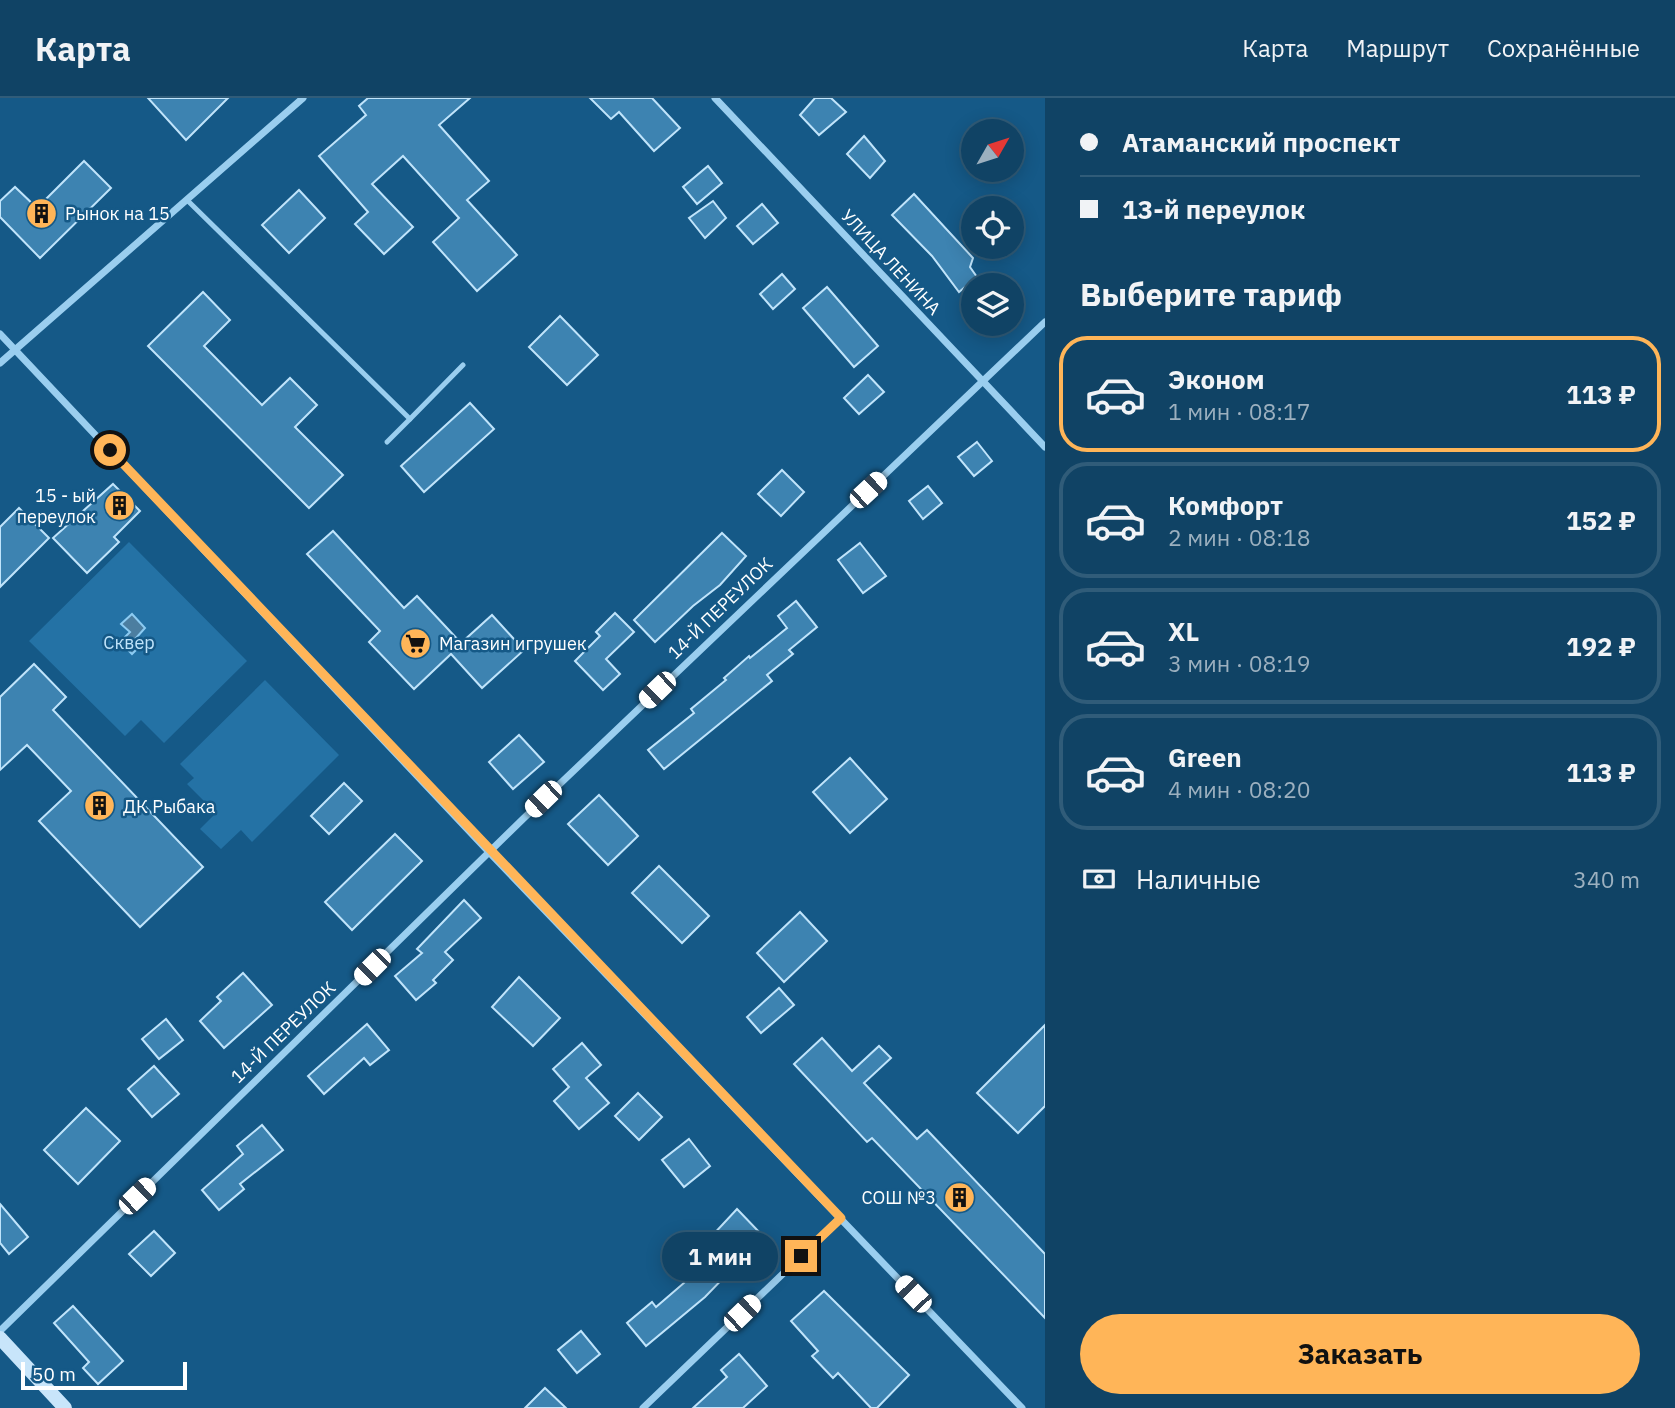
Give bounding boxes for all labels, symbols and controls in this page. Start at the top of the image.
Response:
text: Карта [35,27,131,70]
text: Карта [1242,32,1308,64]
text: Маршрут [1346,32,1449,64]
text: Сохранённые [1487,32,1640,64]
north arrow [961,119,1024,182]
map controls [961,119,1024,336]
text: Атаманский проспект [1122,125,1400,159]
text: 13-й переулок [1122,192,1305,226]
building icon: Рынок на 15 [25,196,59,230]
button: locate [961,196,1024,259]
place label: Рынок на 15 [65,202,170,225]
street label: УЛИЦА ЛЕНИНА [836,204,946,320]
button: layers [961,273,1024,336]
text: Выберите тариф [1080,273,1342,315]
text: Эконом [1168,362,1265,396]
icon: car [1084,363,1147,426]
text: 113 ₽ [1566,377,1636,411]
text: 1 мин · 08:17 [1168,396,1311,426]
route start [94,434,126,466]
car [846,468,891,512]
place label: 15 - ый переулок [17,484,96,528]
building icon: 15 - ый переулок [102,488,136,522]
text: Комфорт [1168,488,1283,522]
icon: car [1084,489,1147,552]
text: 152 ₽ [1566,503,1636,537]
text: 2 мин · 08:18 [1168,522,1311,552]
street label: 14-Й ПЕРЕУЛОК [663,552,777,664]
text: XL [1168,614,1199,648]
icon: car [1084,615,1147,678]
supermarket icon: Магазин игрушек [399,626,433,660]
text: 192 ₽ [1566,629,1636,663]
park label: Сквер [103,631,155,654]
place label: Магазин игрушек [439,632,587,655]
text: 3 мин · 08:19 [1168,648,1311,678]
car [635,668,680,712]
text: Green [1168,740,1242,774]
icon: car [1084,741,1147,804]
text: 113 ₽ [1566,755,1636,789]
text: 4 мин · 08:20 [1168,774,1311,804]
car [521,777,566,821]
building icon: ДК Рыбака [83,789,117,823]
place label: ДК Рыбака [123,795,216,818]
icon: cash [1080,860,1118,898]
text: Наличные [1136,862,1261,896]
text: 340 m [1573,864,1640,894]
car [350,945,395,989]
street label: 14-Й ПЕРЕУЛОК [226,976,340,1088]
car [115,1174,160,1218]
building icon: СОШ №3 [942,1180,976,1214]
place label: СОШ №3 [862,1186,936,1209]
callout: 1 мин [661,1232,776,1280]
route end [785,1240,817,1272]
text: 1 мин [688,1241,752,1271]
car [891,1272,936,1316]
car [720,1291,765,1335]
button: Заказать [1080,1314,1640,1394]
scale bar [21,1359,187,1391]
text: 50 m [32,1362,76,1386]

